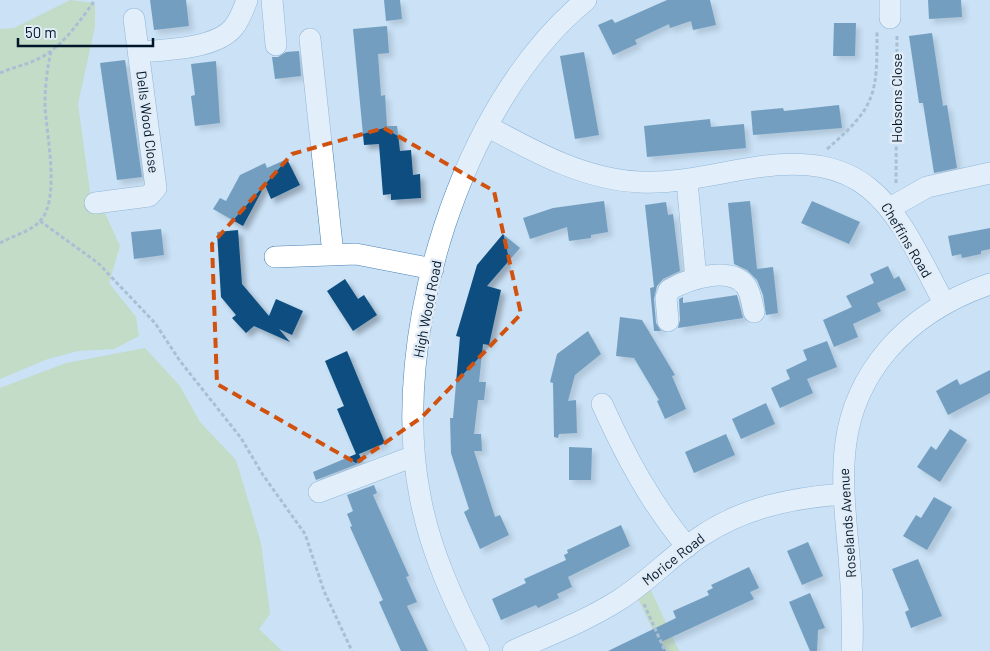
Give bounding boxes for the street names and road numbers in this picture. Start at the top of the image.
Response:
street label: Hobsons Close [888,53,905,143]
street label: Dells Wood Close [133,70,163,174]
street label: Cheffins Road [878,199,936,281]
street label: High Wood Road [409,259,445,359]
street label: Roselands Avenue [835,468,859,578]
street label: Morice Road [638,529,708,589]

